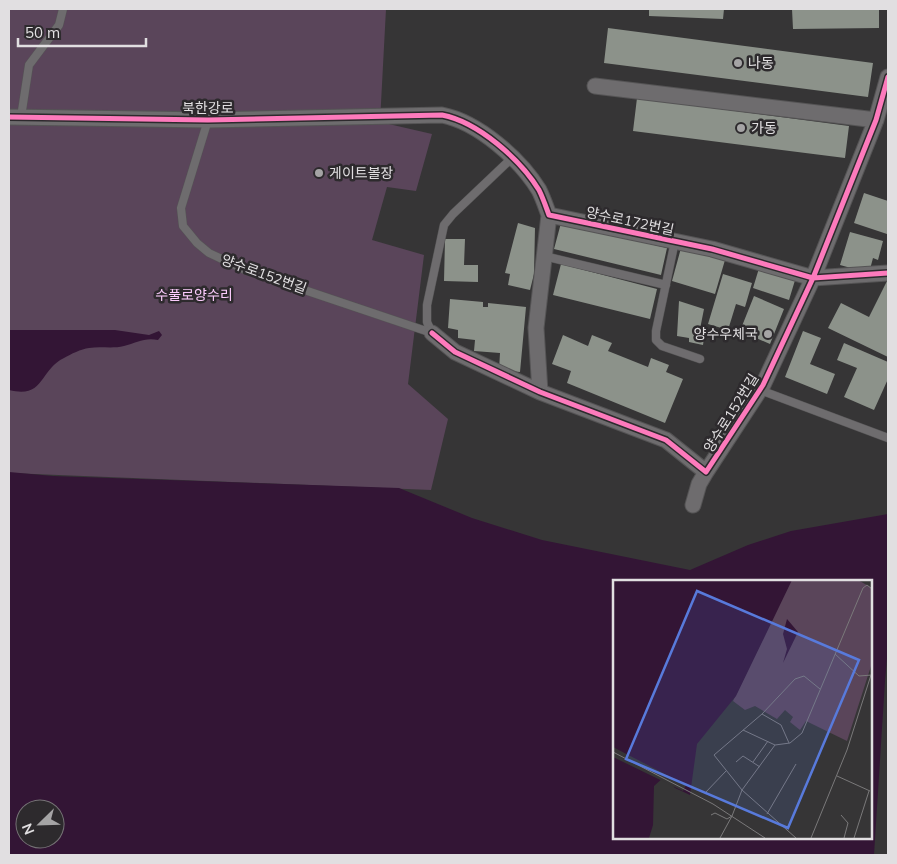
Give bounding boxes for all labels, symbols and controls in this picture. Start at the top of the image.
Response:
scale bar [18,15,145,47]
text: 50 m [25,23,60,42]
place label: 나동 [748,54,774,72]
marker: 나동 [732,57,744,69]
street label: 북한강로 [182,99,234,117]
place label: 가동 [751,119,777,137]
marker: 가동 [735,122,747,134]
place label: 게이트볼장 [329,164,394,182]
marker: 게이트볼장 [313,167,325,179]
street label: 양수로172번길 [584,203,676,239]
street label: 양수로152번길 [219,250,309,298]
park label: 수풀로양수리 [155,286,233,304]
place label: 양수우체국 [694,325,758,343]
marker: 양수우체국 [762,328,774,340]
street label: 양수로152번길 [700,370,762,456]
inset map [613,580,872,839]
north arrow [15,799,65,849]
text: N [18,821,38,837]

